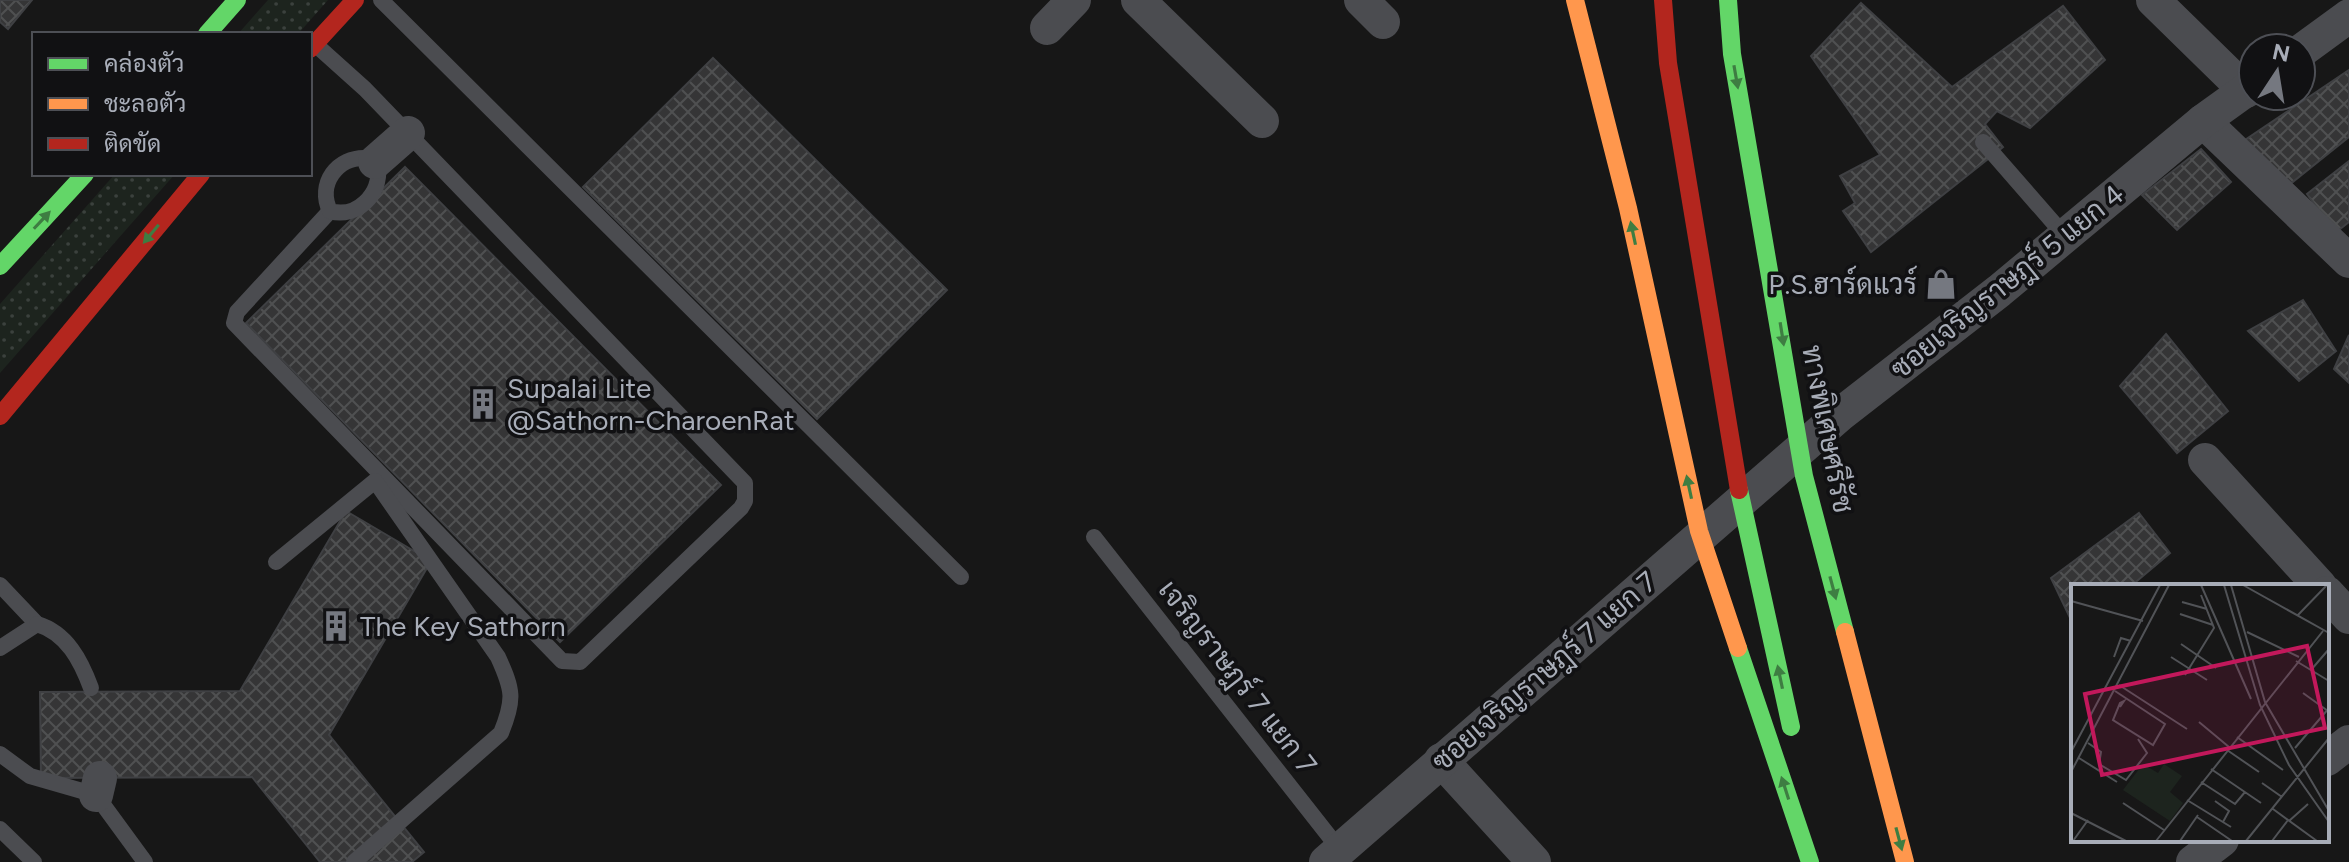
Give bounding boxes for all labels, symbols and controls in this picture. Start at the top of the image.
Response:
legend [32,32,312,176]
north arrow [2237,32,2317,112]
text: N [2270,38,2292,68]
text: คล่องตัว [104,49,184,78]
one-way arrow [1731,65,1743,90]
text: ชะลอตัว [104,89,186,118]
text: ติดขัด [104,129,161,158]
street label: ซอยเจริญราษฎร์ 5 แยก 4 [1882,175,2132,388]
one-way arrow [33,211,51,230]
one-way arrow [1626,221,1639,246]
one-way arrow [143,224,160,244]
place label: P.S.ฮาร์ดแวร์ [1768,265,1917,301]
shop icon: P.S.ฮาร์ดแวร์ [1924,267,1958,301]
one-way arrow [1776,321,1788,346]
street label: ทางพิเศษศรีรัช [1795,342,1862,516]
place label: Supalai Lite @Sathorn-CharoenRat [507,371,794,437]
building icon: Supalai Lite @Sathorn-CharoenRat [466,387,500,421]
one-way arrow [1682,475,1695,500]
street label: ซอยเจริญราษฎร์ 7 แยก 7 [1423,563,1665,780]
street label: เจริญราษฎร์ 7 แยก 7 [1149,572,1326,783]
one-way arrow [1828,576,1840,601]
inset map [2071,584,2329,842]
building icon: The Key Sathorn [319,609,353,643]
place label: The Key Sathorn [360,609,566,643]
one-way arrow [1773,664,1786,689]
one-way arrow [1779,776,1791,800]
one-way arrow [1894,827,1906,852]

